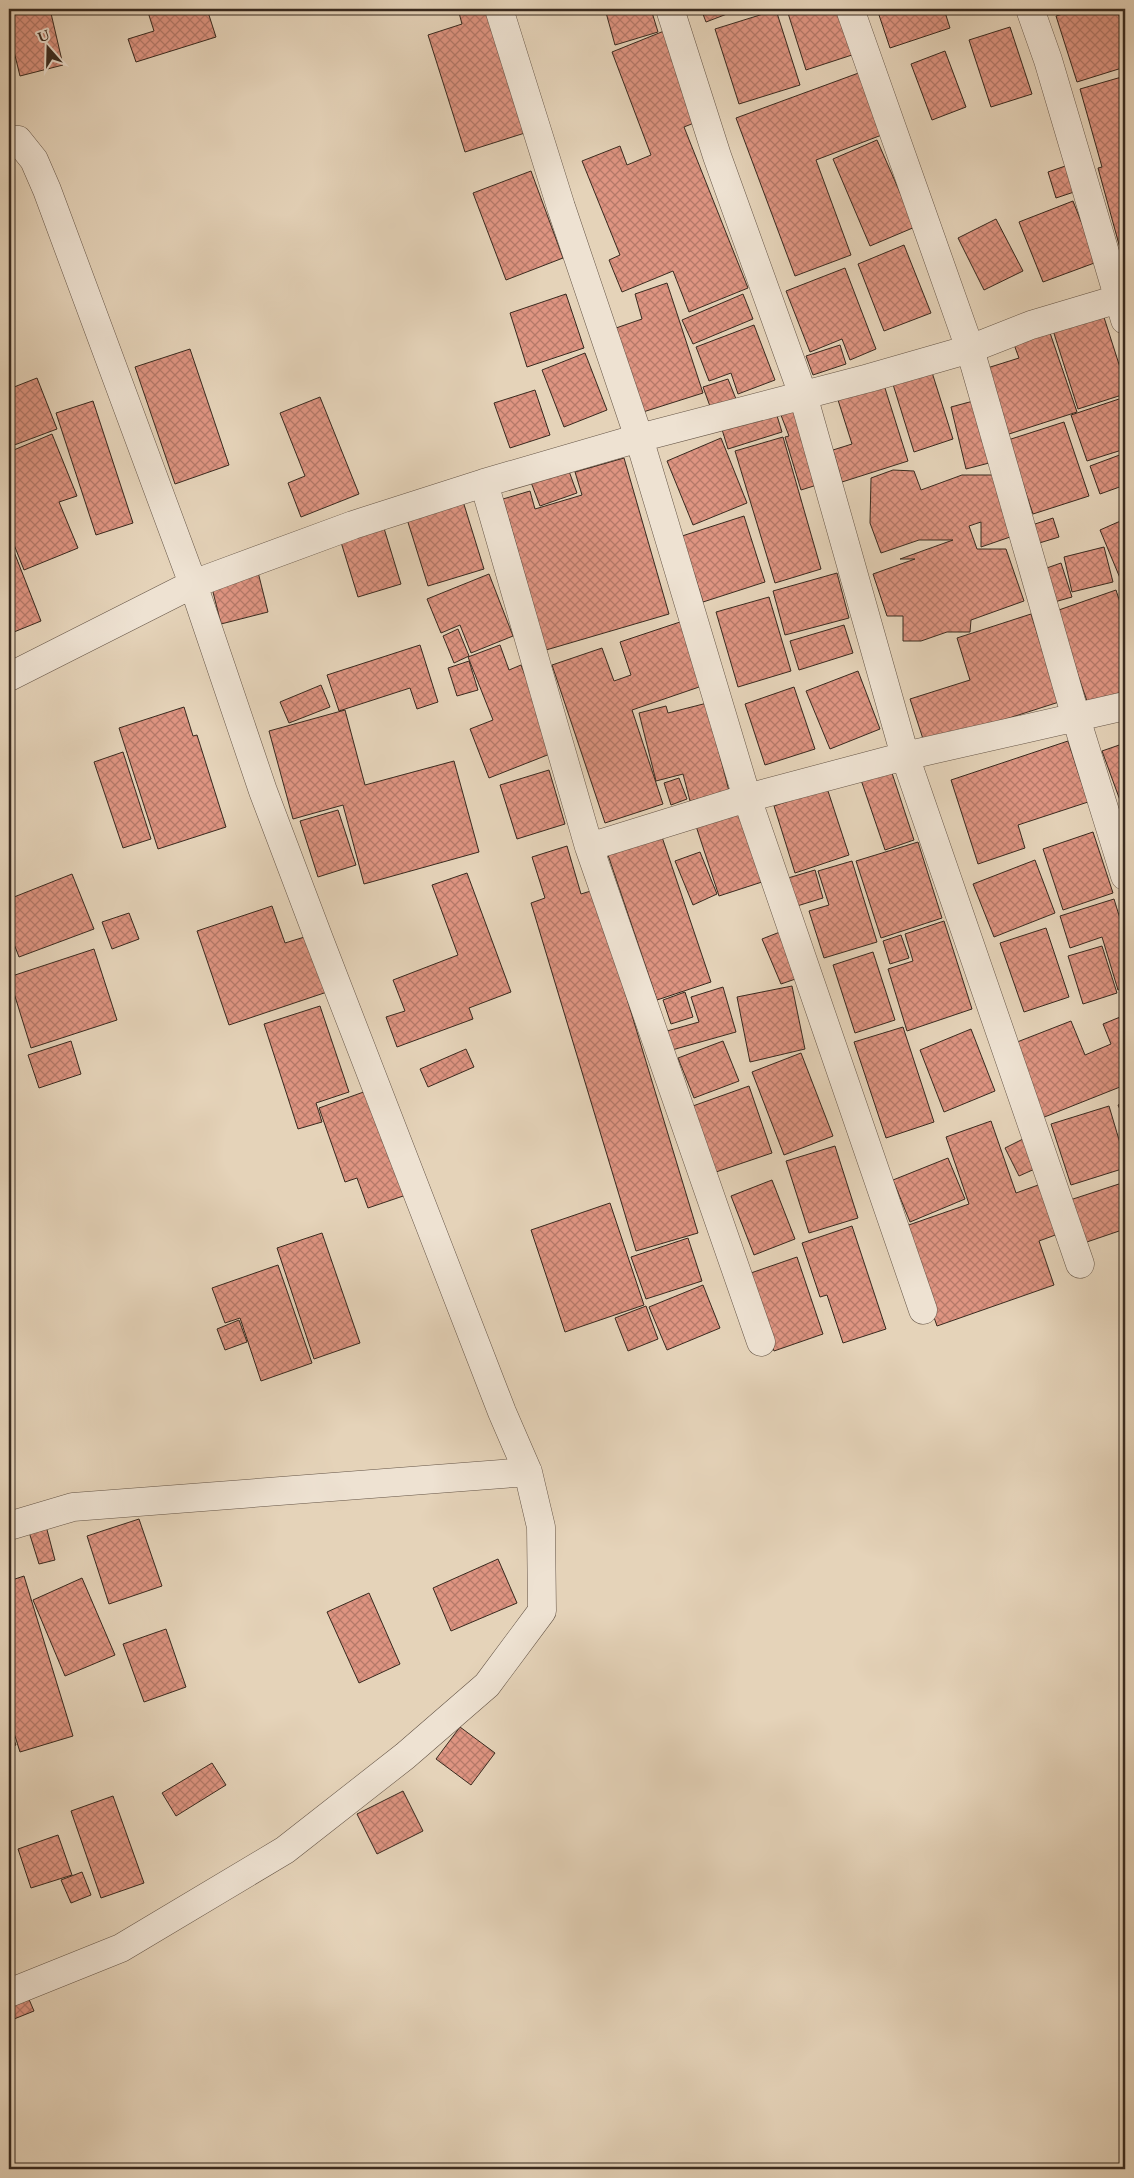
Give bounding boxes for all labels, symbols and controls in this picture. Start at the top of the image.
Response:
north arrow [22,22,72,72]
text: U [35,25,53,47]

